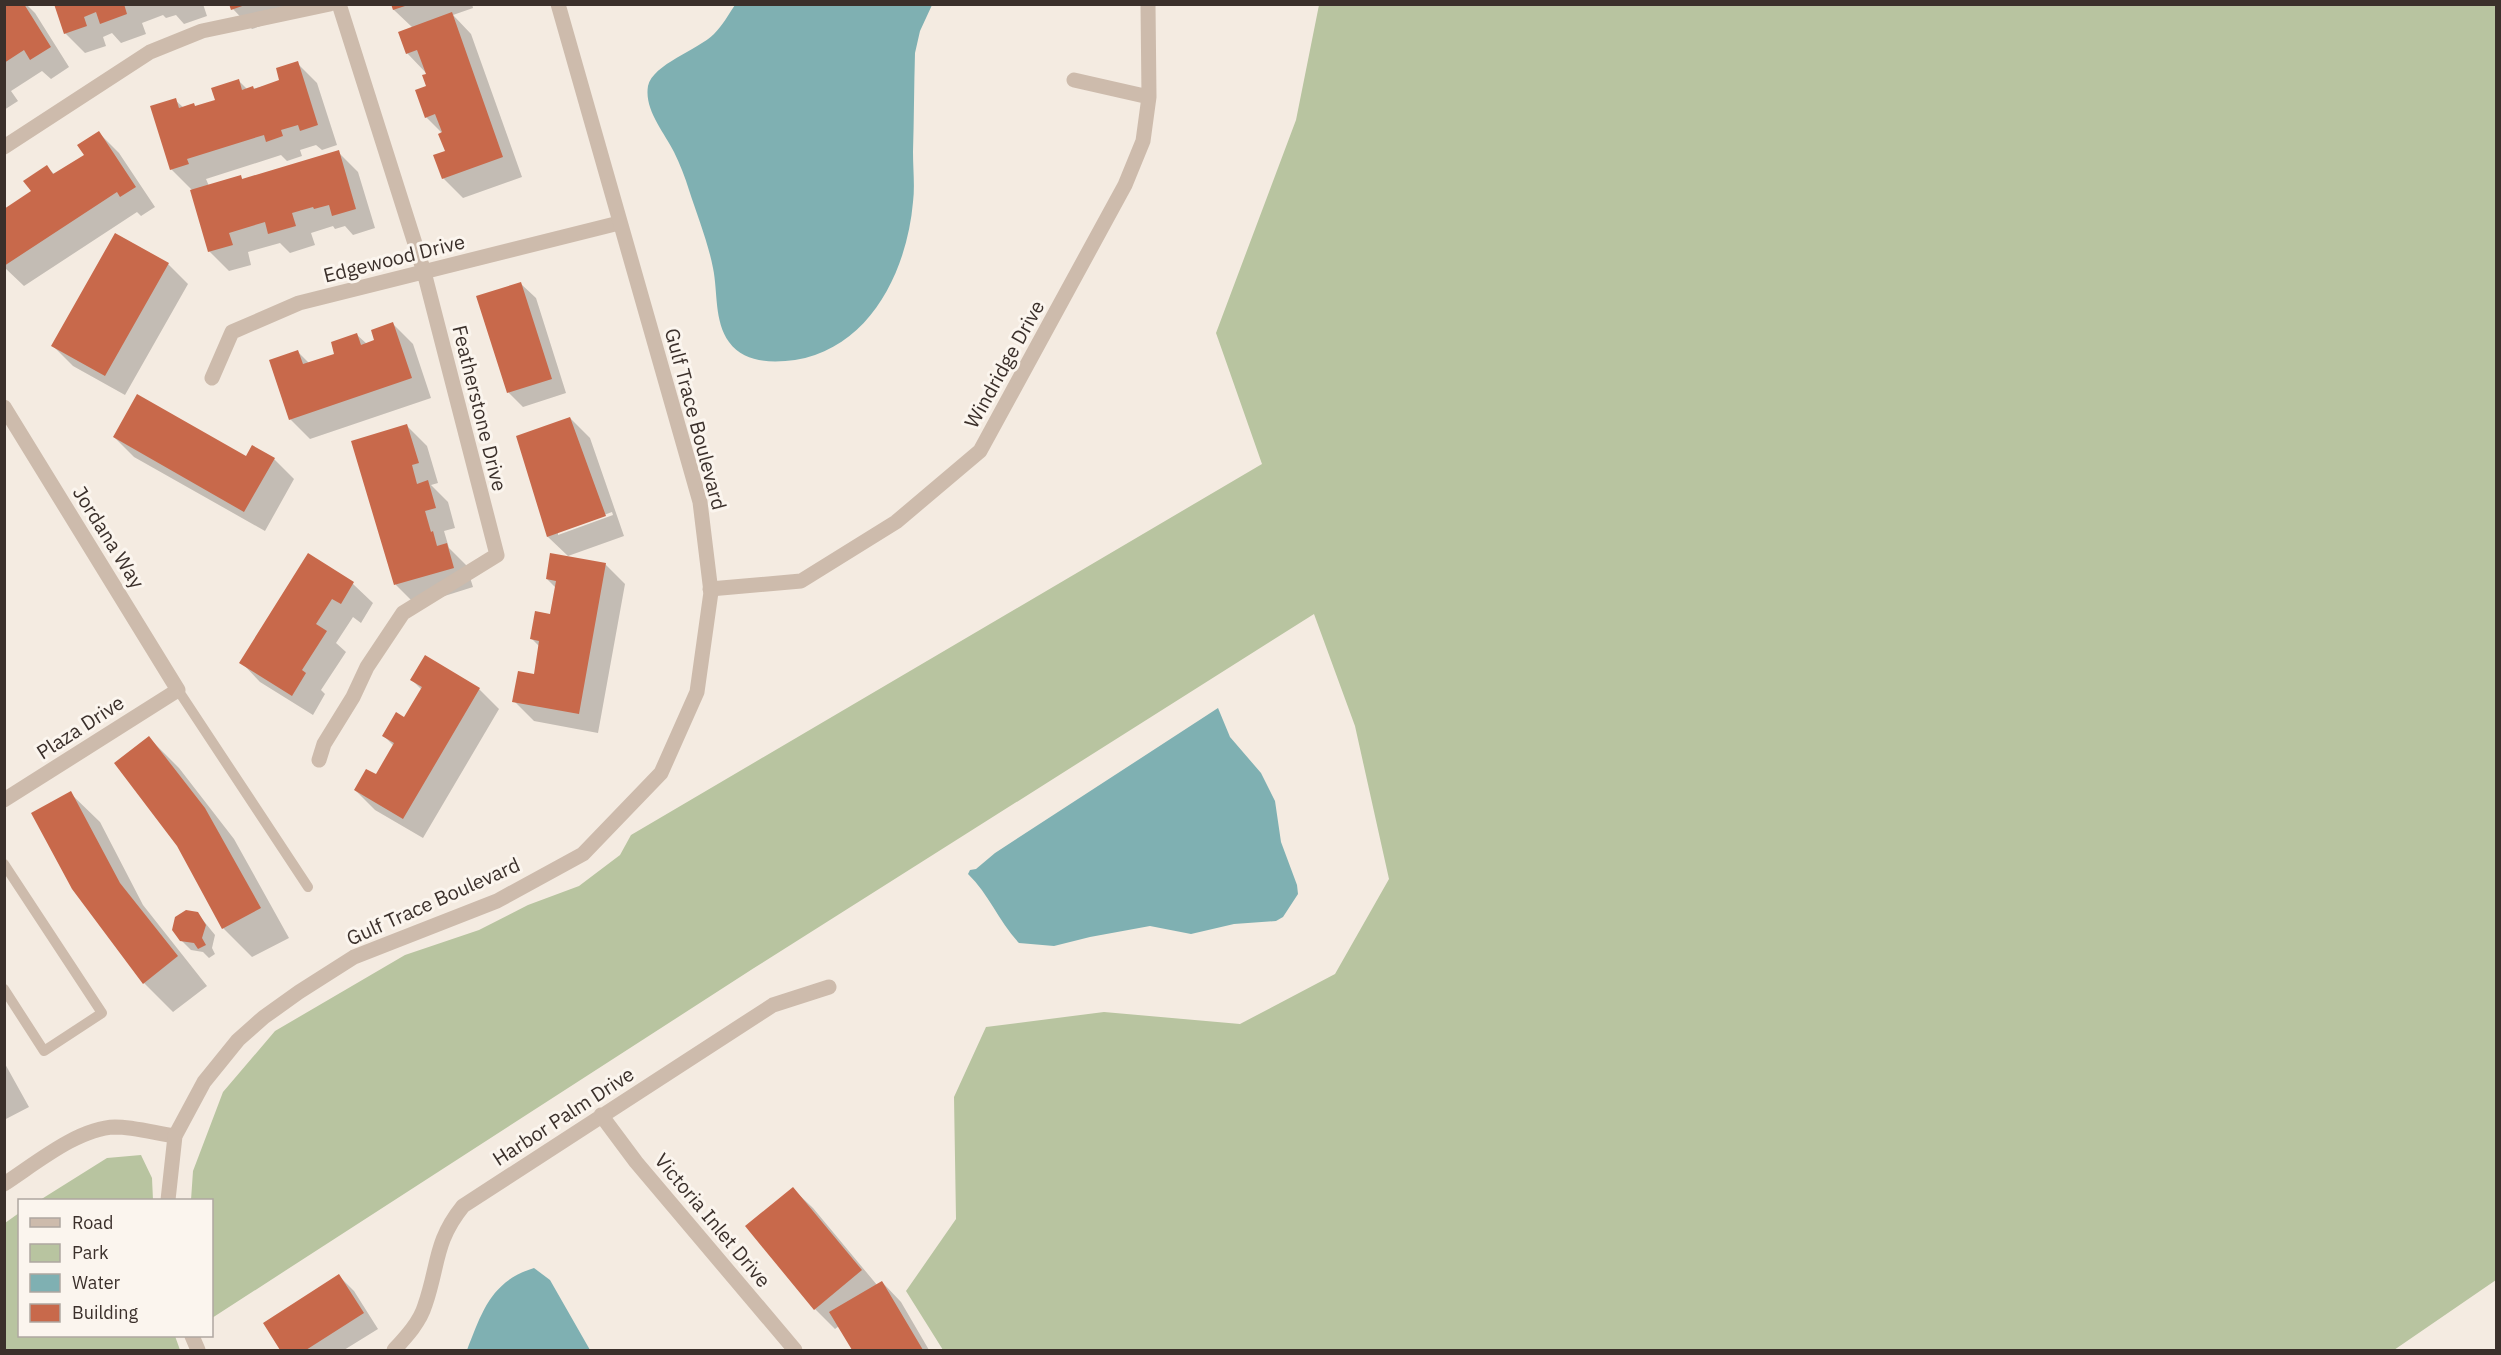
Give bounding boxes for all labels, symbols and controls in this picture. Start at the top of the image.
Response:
street label: Edgewood Drive [320,227,468,289]
street label: Windridge Drive [958,295,1050,433]
street label: Featherstone Drive [446,322,514,494]
street label: Gulf Trace Boulevard [659,325,733,513]
street label: Jordana Way [67,481,151,593]
street label: Plaza Drive [31,689,129,765]
street label: Gulf Trace Boulevard [342,851,524,951]
street label: Harbor Palm Drive [487,1060,639,1172]
street label: Victoria Inlet Drive [649,1147,777,1293]
legend [18,1199,213,1337]
text: Road [72,1211,113,1234]
text: Park [72,1241,109,1264]
text: Water [72,1271,121,1294]
text: Building [72,1301,139,1324]

